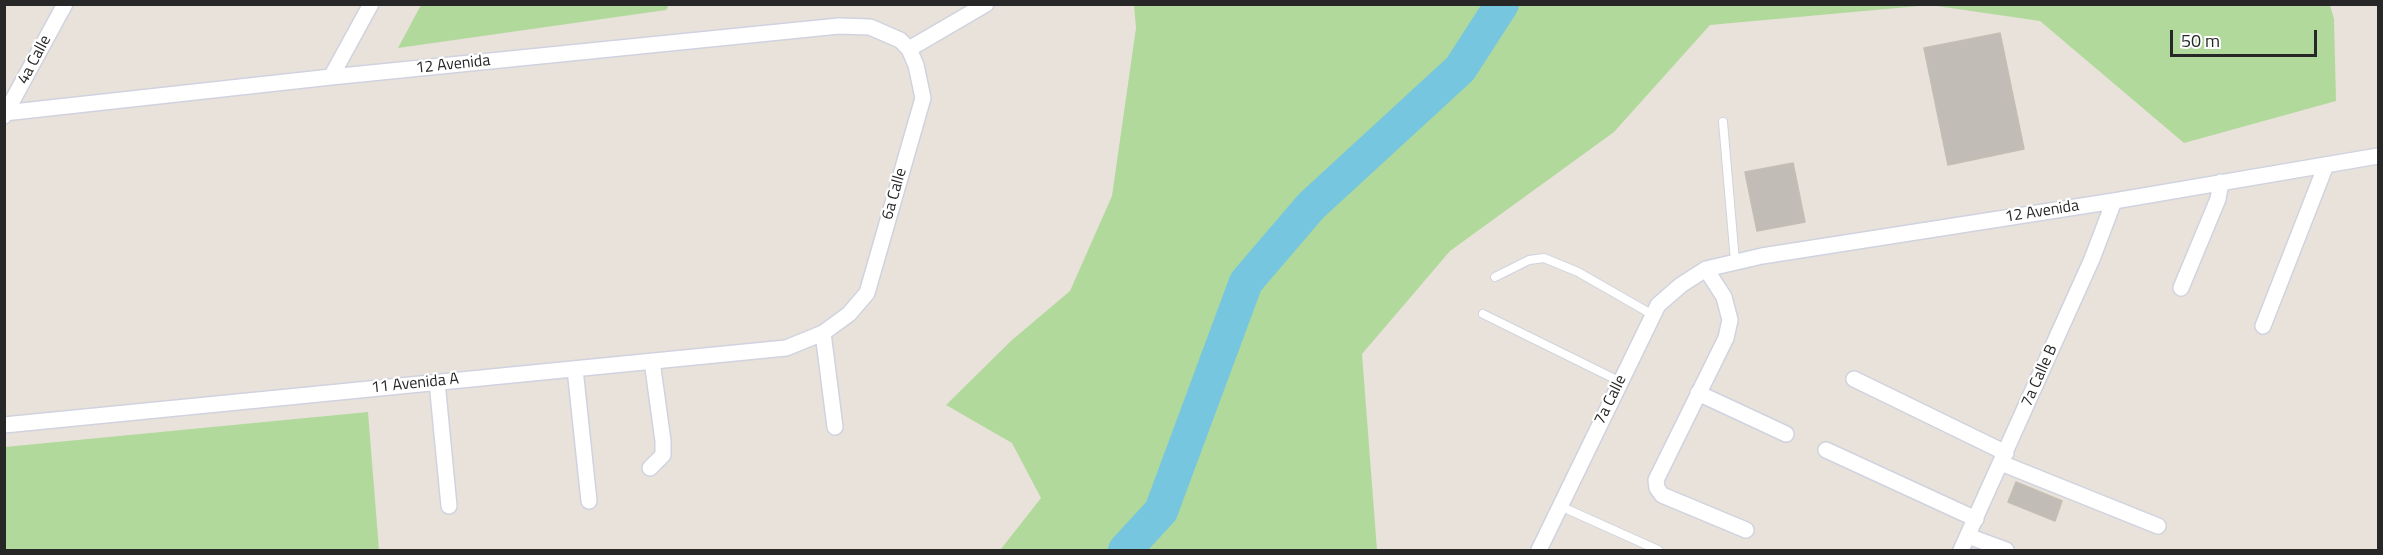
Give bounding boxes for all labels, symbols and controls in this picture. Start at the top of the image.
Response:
scale bar [2173,18,2320,56]
text: 50 m [2181,27,2220,54]
street label: 4a Calle [14,32,56,88]
street label: 12 Avenida [415,52,491,78]
street label: 6a Calle [879,166,911,222]
street label: 12 Avenida [2004,197,2080,227]
street label: 7a Calle B [2018,342,2062,410]
street label: 11 Avenida A [370,370,460,398]
street label: 7a Calle [1591,372,1631,428]

